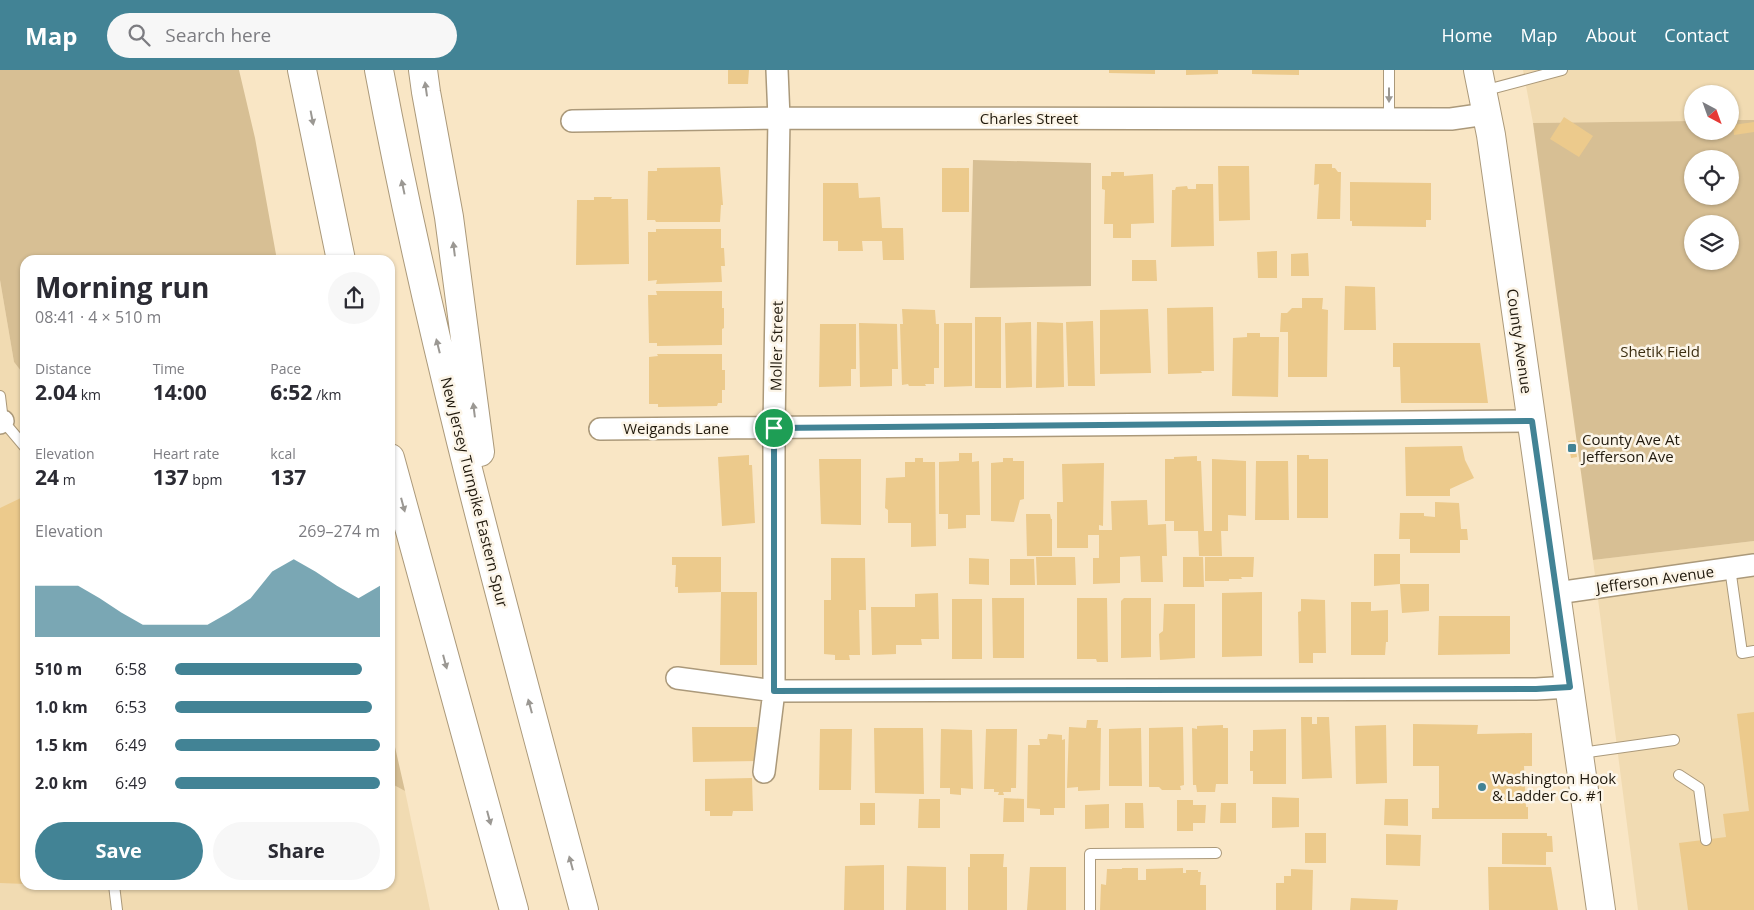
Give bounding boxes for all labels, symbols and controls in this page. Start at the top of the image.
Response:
search box [107,13,457,58]
text: Map [25,19,77,52]
icon: search [125,21,153,49]
text: Search here [165,22,271,48]
text: Home [1442,23,1492,47]
text: Map [1520,23,1558,47]
text: About [1586,23,1636,47]
text: Contact [1664,23,1729,47]
one-way arrow [421,81,429,97]
north arrow [1684,85,1739,140]
map controls [1684,85,1739,270]
one-way arrow [1385,87,1393,103]
street label: Charles Street [980,108,1078,128]
one-way arrow [308,110,316,125]
button: locate [1684,150,1739,205]
one-way arrow [399,180,407,195]
button: layers [1684,215,1739,270]
one-way arrow [449,241,457,257]
text: Morning run [35,268,209,306]
button: share [328,272,380,324]
street label: County Avenue [1503,287,1537,395]
street label: Moller Street [765,301,787,391]
text: 08:41 · 4 × 510 m [35,306,161,328]
one-way arrow [434,338,442,353]
park label: Shetik Field [1620,341,1700,361]
text: Distance [35,359,91,378]
text: Time [153,359,185,378]
text: Pace [270,359,301,378]
street label: New Jersey Turnpike Eastern Spur [437,375,513,609]
text: 2.04 [35,378,77,406]
text: 14:00 [153,378,207,406]
text: 6:52 [270,378,312,406]
text: km [77,385,101,404]
text: /km [312,385,341,404]
one-way arrow [470,402,478,418]
pin [753,407,795,449]
icon: arrive [760,414,788,442]
street label: Weigands Lane [623,418,729,438]
place label: County Ave At Jefferson Ave [1580,429,1680,466]
marker: County Ave At Jefferson Ave [1566,442,1578,454]
text: Elevation [35,444,94,463]
text: Heart rate [153,444,219,463]
text: kcal [270,444,296,463]
text: 24 [35,463,59,491]
text: 137 [153,463,189,491]
text: 137 [270,463,306,491]
text: m [59,470,76,489]
text: bpm [189,470,222,489]
one-way arrow [399,497,407,512]
text: Elevation [35,520,103,542]
text: 269–274 m [298,520,380,542]
street label: Jefferson Avenue [1593,561,1715,597]
one-way arrow [442,654,450,669]
text: 510 m [35,658,82,680]
text: 6:58 [115,658,147,680]
text: 1.0 km [35,696,88,718]
text: 6:53 [115,696,147,718]
one-way arrow [525,698,533,713]
text: 1.5 km [35,734,88,756]
text: 6:49 [115,734,147,756]
place label: Washington Hook & Ladder Co. #1 [1492,768,1616,805]
text: 2.0 km [35,772,88,794]
text: 6:49 [115,772,147,794]
marker: Washington Hook & Ladder Co. #1 [1476,781,1488,793]
one-way arrow [485,811,493,826]
button: Save [35,822,203,880]
button: Share [213,822,380,880]
one-way arrow [567,855,575,870]

